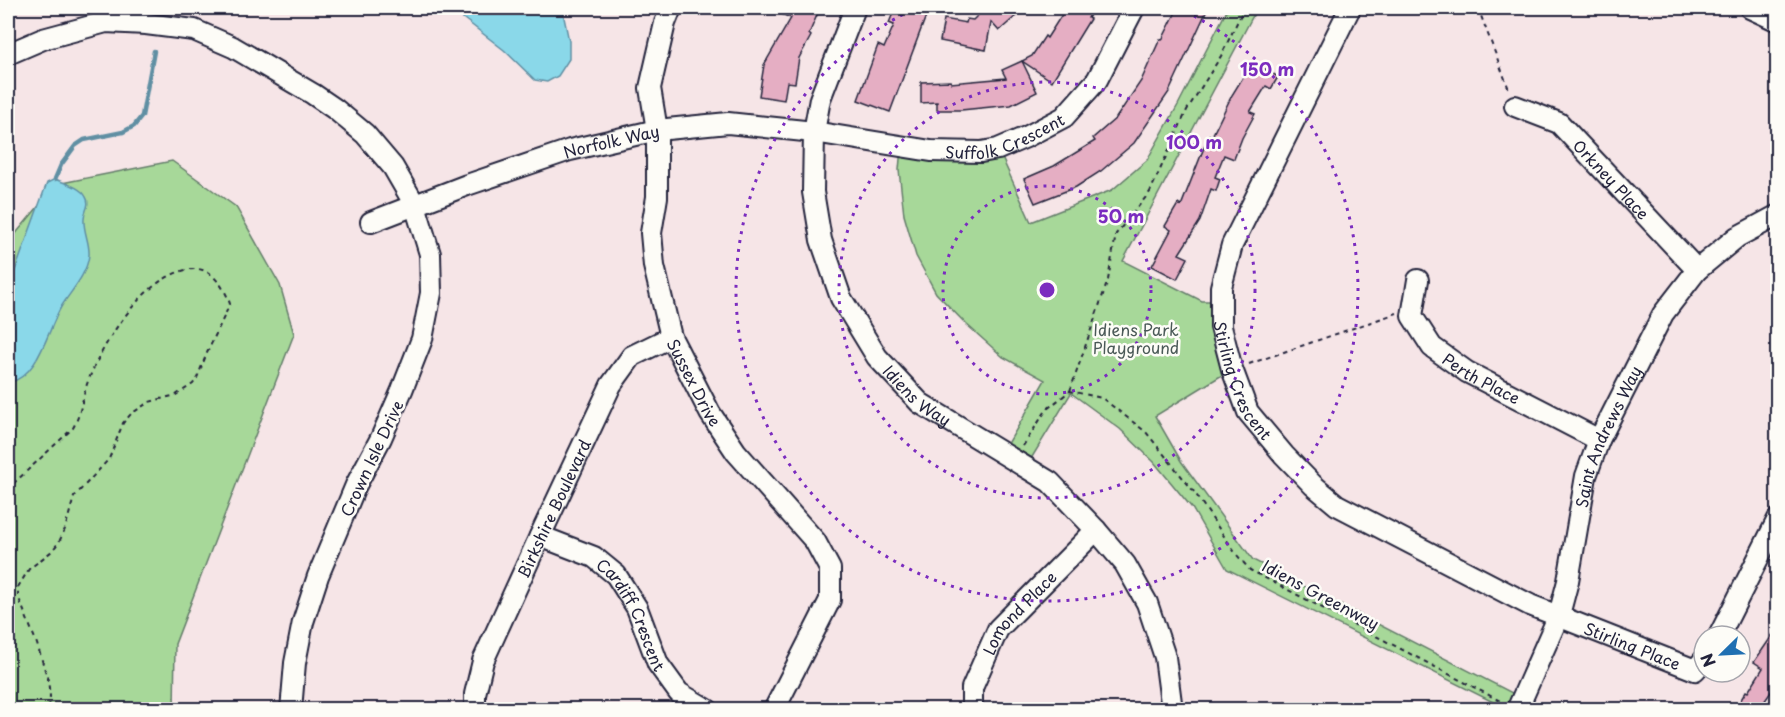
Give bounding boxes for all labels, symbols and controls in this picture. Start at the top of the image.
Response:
text: 150 m [1240,55,1294,82]
street label: Suffolk Crescent [945,107,1069,164]
street label: Norfolk Way [560,118,662,163]
text: 100 m [1166,128,1222,155]
street label: Orkney Place [1568,134,1655,224]
text: 50 m [1098,202,1144,229]
centre of rings [1037,280,1057,300]
park label: Idiens Park Playground [1093,317,1179,359]
street label: Stirling Crescent [1209,321,1278,445]
street label: Sussex Drive [662,334,728,431]
street label: Perth Place [1438,346,1524,409]
street label: Idiens Way [878,359,956,431]
street label: Saint Andrews Way [1569,361,1647,509]
street label: Crown Isle Drive [334,396,408,520]
street label: Birkshire Boulevard [511,435,596,582]
street label: Cardiff Crescent [592,552,672,676]
street label: Idiens Greenway [1258,553,1384,635]
street label: Lomond Place [976,565,1061,659]
street label: Stirling Place [1581,616,1684,675]
north arrow [1692,624,1752,684]
text: N [1694,650,1721,671]

